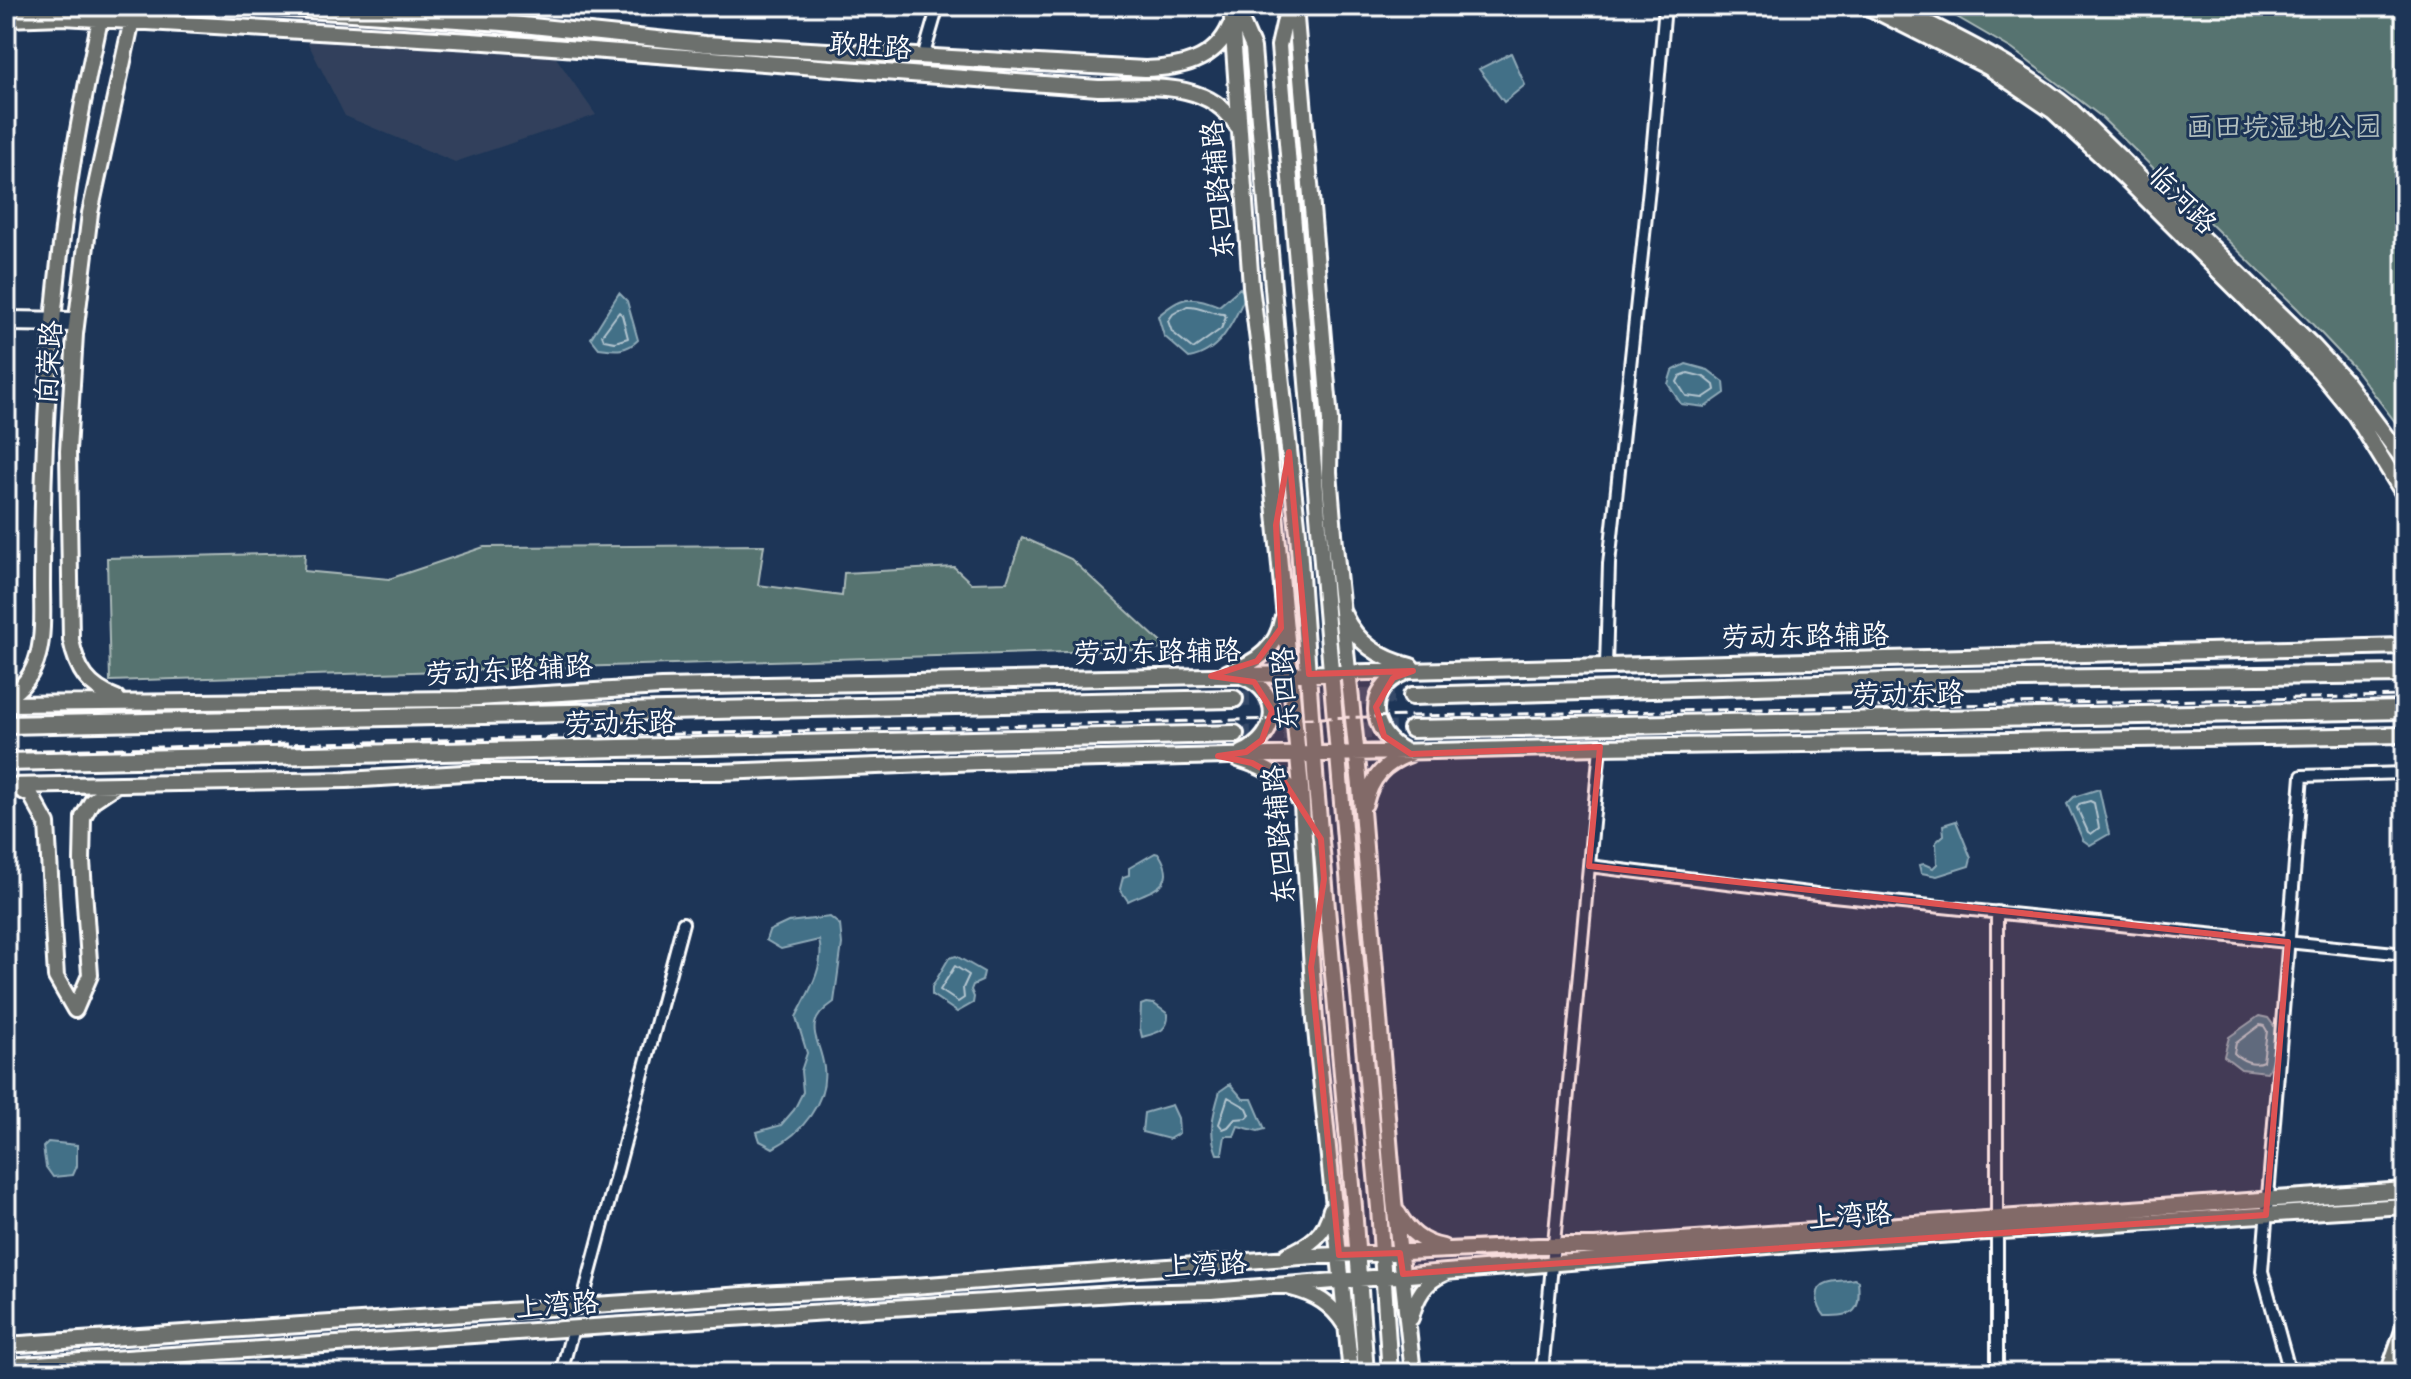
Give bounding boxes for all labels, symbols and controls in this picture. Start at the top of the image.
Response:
street label: 敢胜路 [827,25,913,65]
park label: 画田垸湿地公园 [2186,109,2382,143]
street label: 东四路辅路 [1194,119,1240,261]
street label: 临河路 [2141,157,2225,241]
street label: 向荣路 [28,319,68,405]
street label: 劳动东路辅路 [1721,617,1889,653]
street label: 劳动东路辅路 [1073,633,1241,669]
street label: 东四路 [1264,646,1304,732]
street label: 劳动东路辅路 [424,648,594,690]
street label: 劳动东路 [1852,675,1964,711]
street label: 劳动东路 [564,704,676,740]
street label: 东四路辅路 [1255,764,1301,906]
street label: 上湾路 [1807,1195,1893,1235]
street label: 上湾路 [1162,1245,1248,1283]
street label: 上湾路 [514,1284,600,1324]

